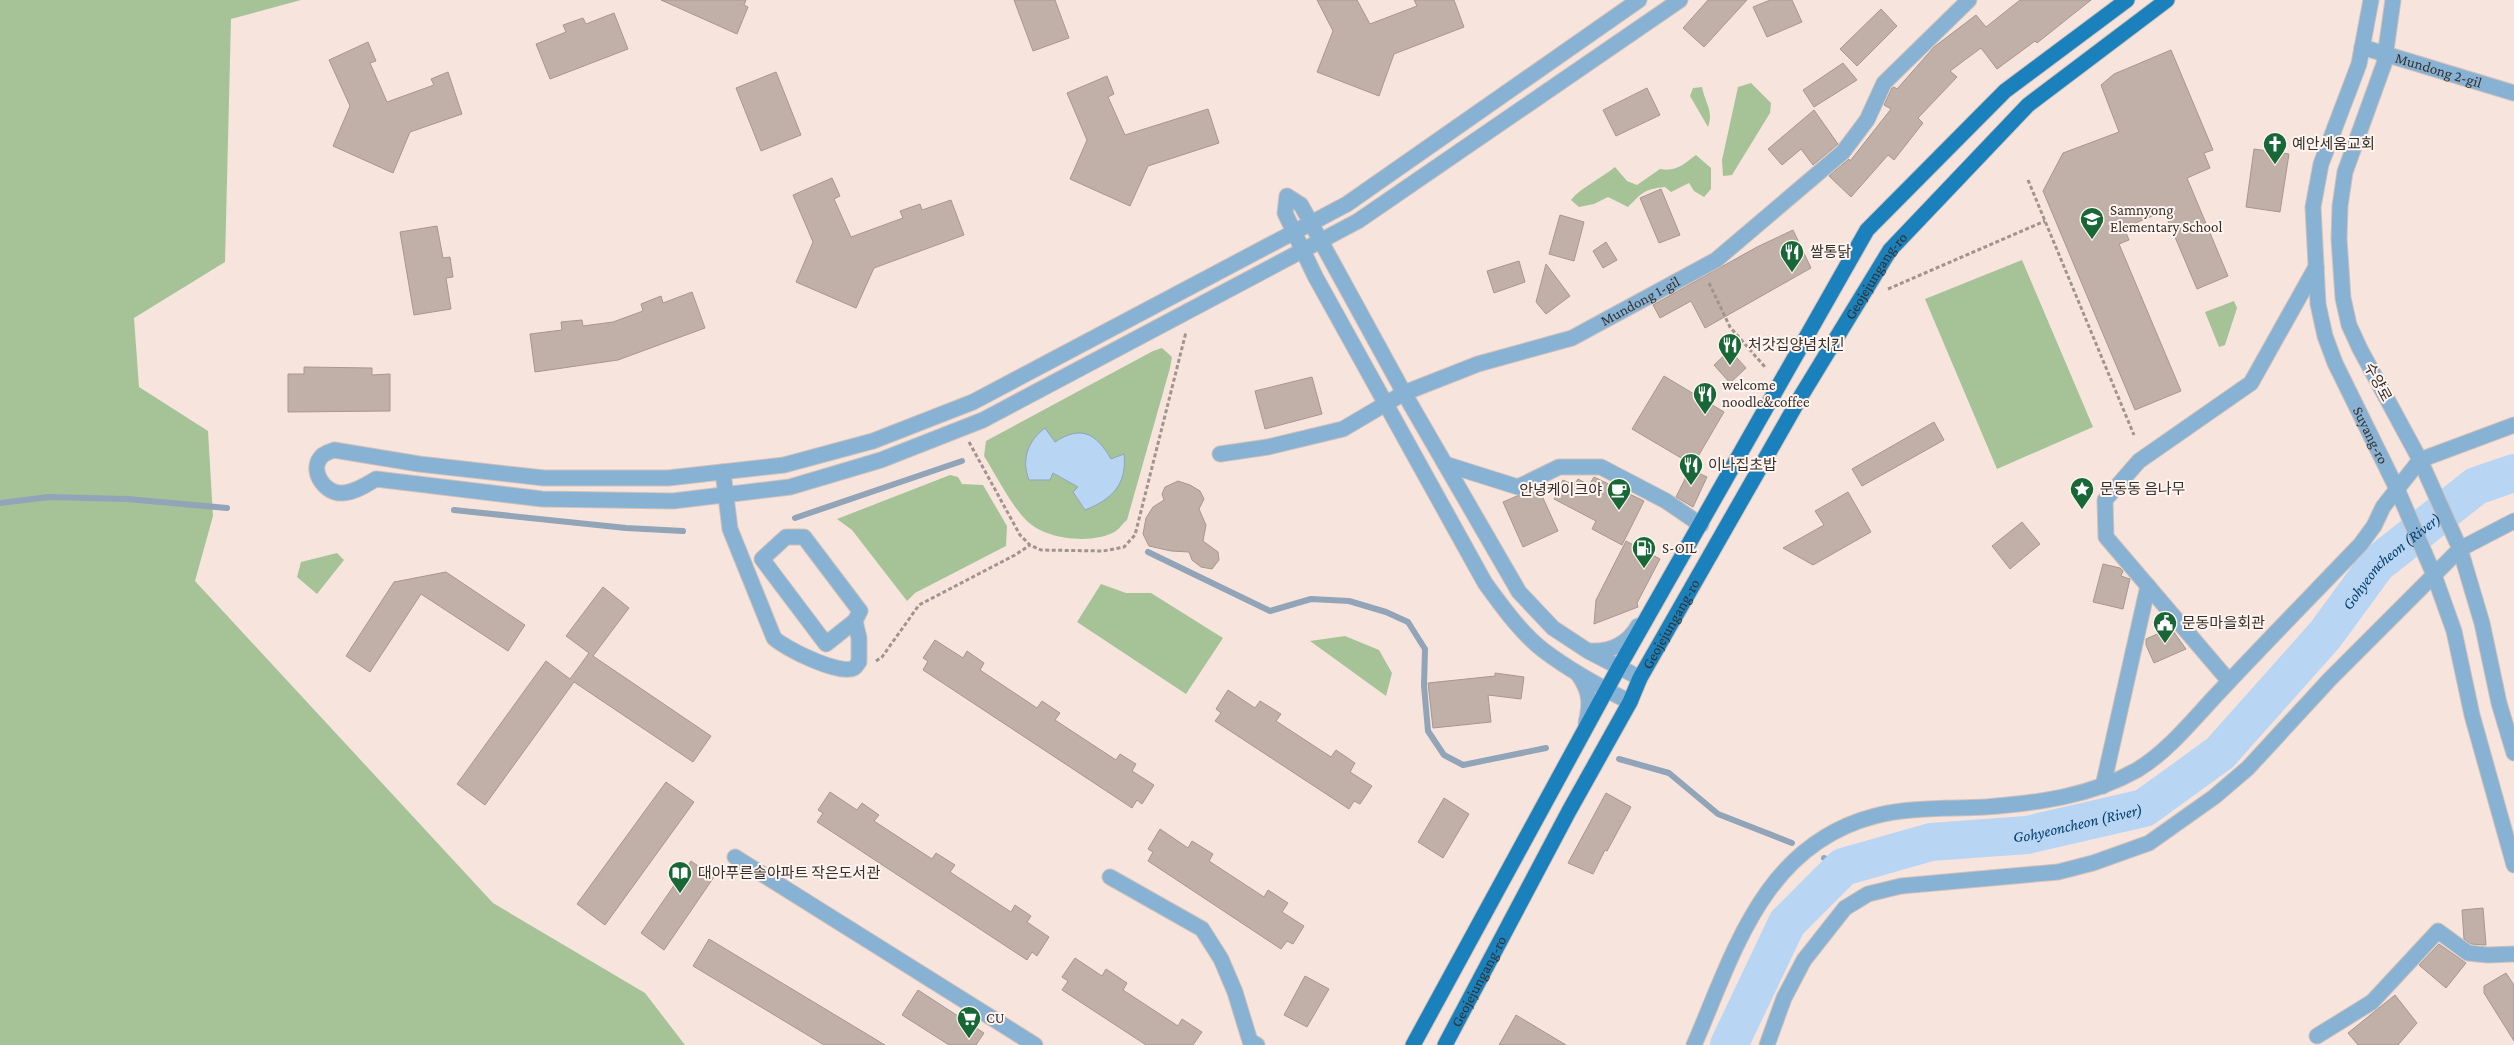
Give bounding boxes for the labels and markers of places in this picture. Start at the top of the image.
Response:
church icon: 예안세움교회 [2262,131,2288,165]
place label: 예안세움교회 [2292,136,2375,152]
place label: Samnyong Elementary School [2110,202,2222,236]
school or university icon: Samnyong Elementary School [2079,206,2105,240]
restaurant icon: 쌀통닭 [1779,239,1805,273]
place label: 쌀통닭 [1810,244,1852,260]
restaurant icon: 처갓집양념치킨 [1717,332,1743,366]
place label: 처갓집양념치킨 [1748,337,1845,353]
place label: welcome noodle&coffee [1722,377,1810,410]
restaurant icon: welcome noodle&coffee [1692,381,1718,415]
restaurant icon: 이나집초밥 [1678,452,1704,486]
place label: 이나집초밥 [1708,457,1777,473]
place icon: 문동동 음나무 [2069,476,2095,510]
cafe icon: 안녕케이크야 [1606,477,1632,511]
place label: 문동동 음나무 [2100,481,2186,497]
place label: 안녕케이크야 [1519,482,1602,498]
fuel station icon: S-OIL [1631,535,1657,569]
place label: S-OIL [1662,540,1697,556]
public building icon: 문동마을회관 [2152,610,2178,644]
place label: 문동마을회관 [2182,615,2265,631]
library icon: 대아푸른솔아파트 작은도서관 [667,860,693,894]
place label: 대아푸른솔아파트 작은도서관 [698,865,880,881]
supermarket icon: CU [956,1005,982,1039]
place label: CU [986,1010,1005,1026]

